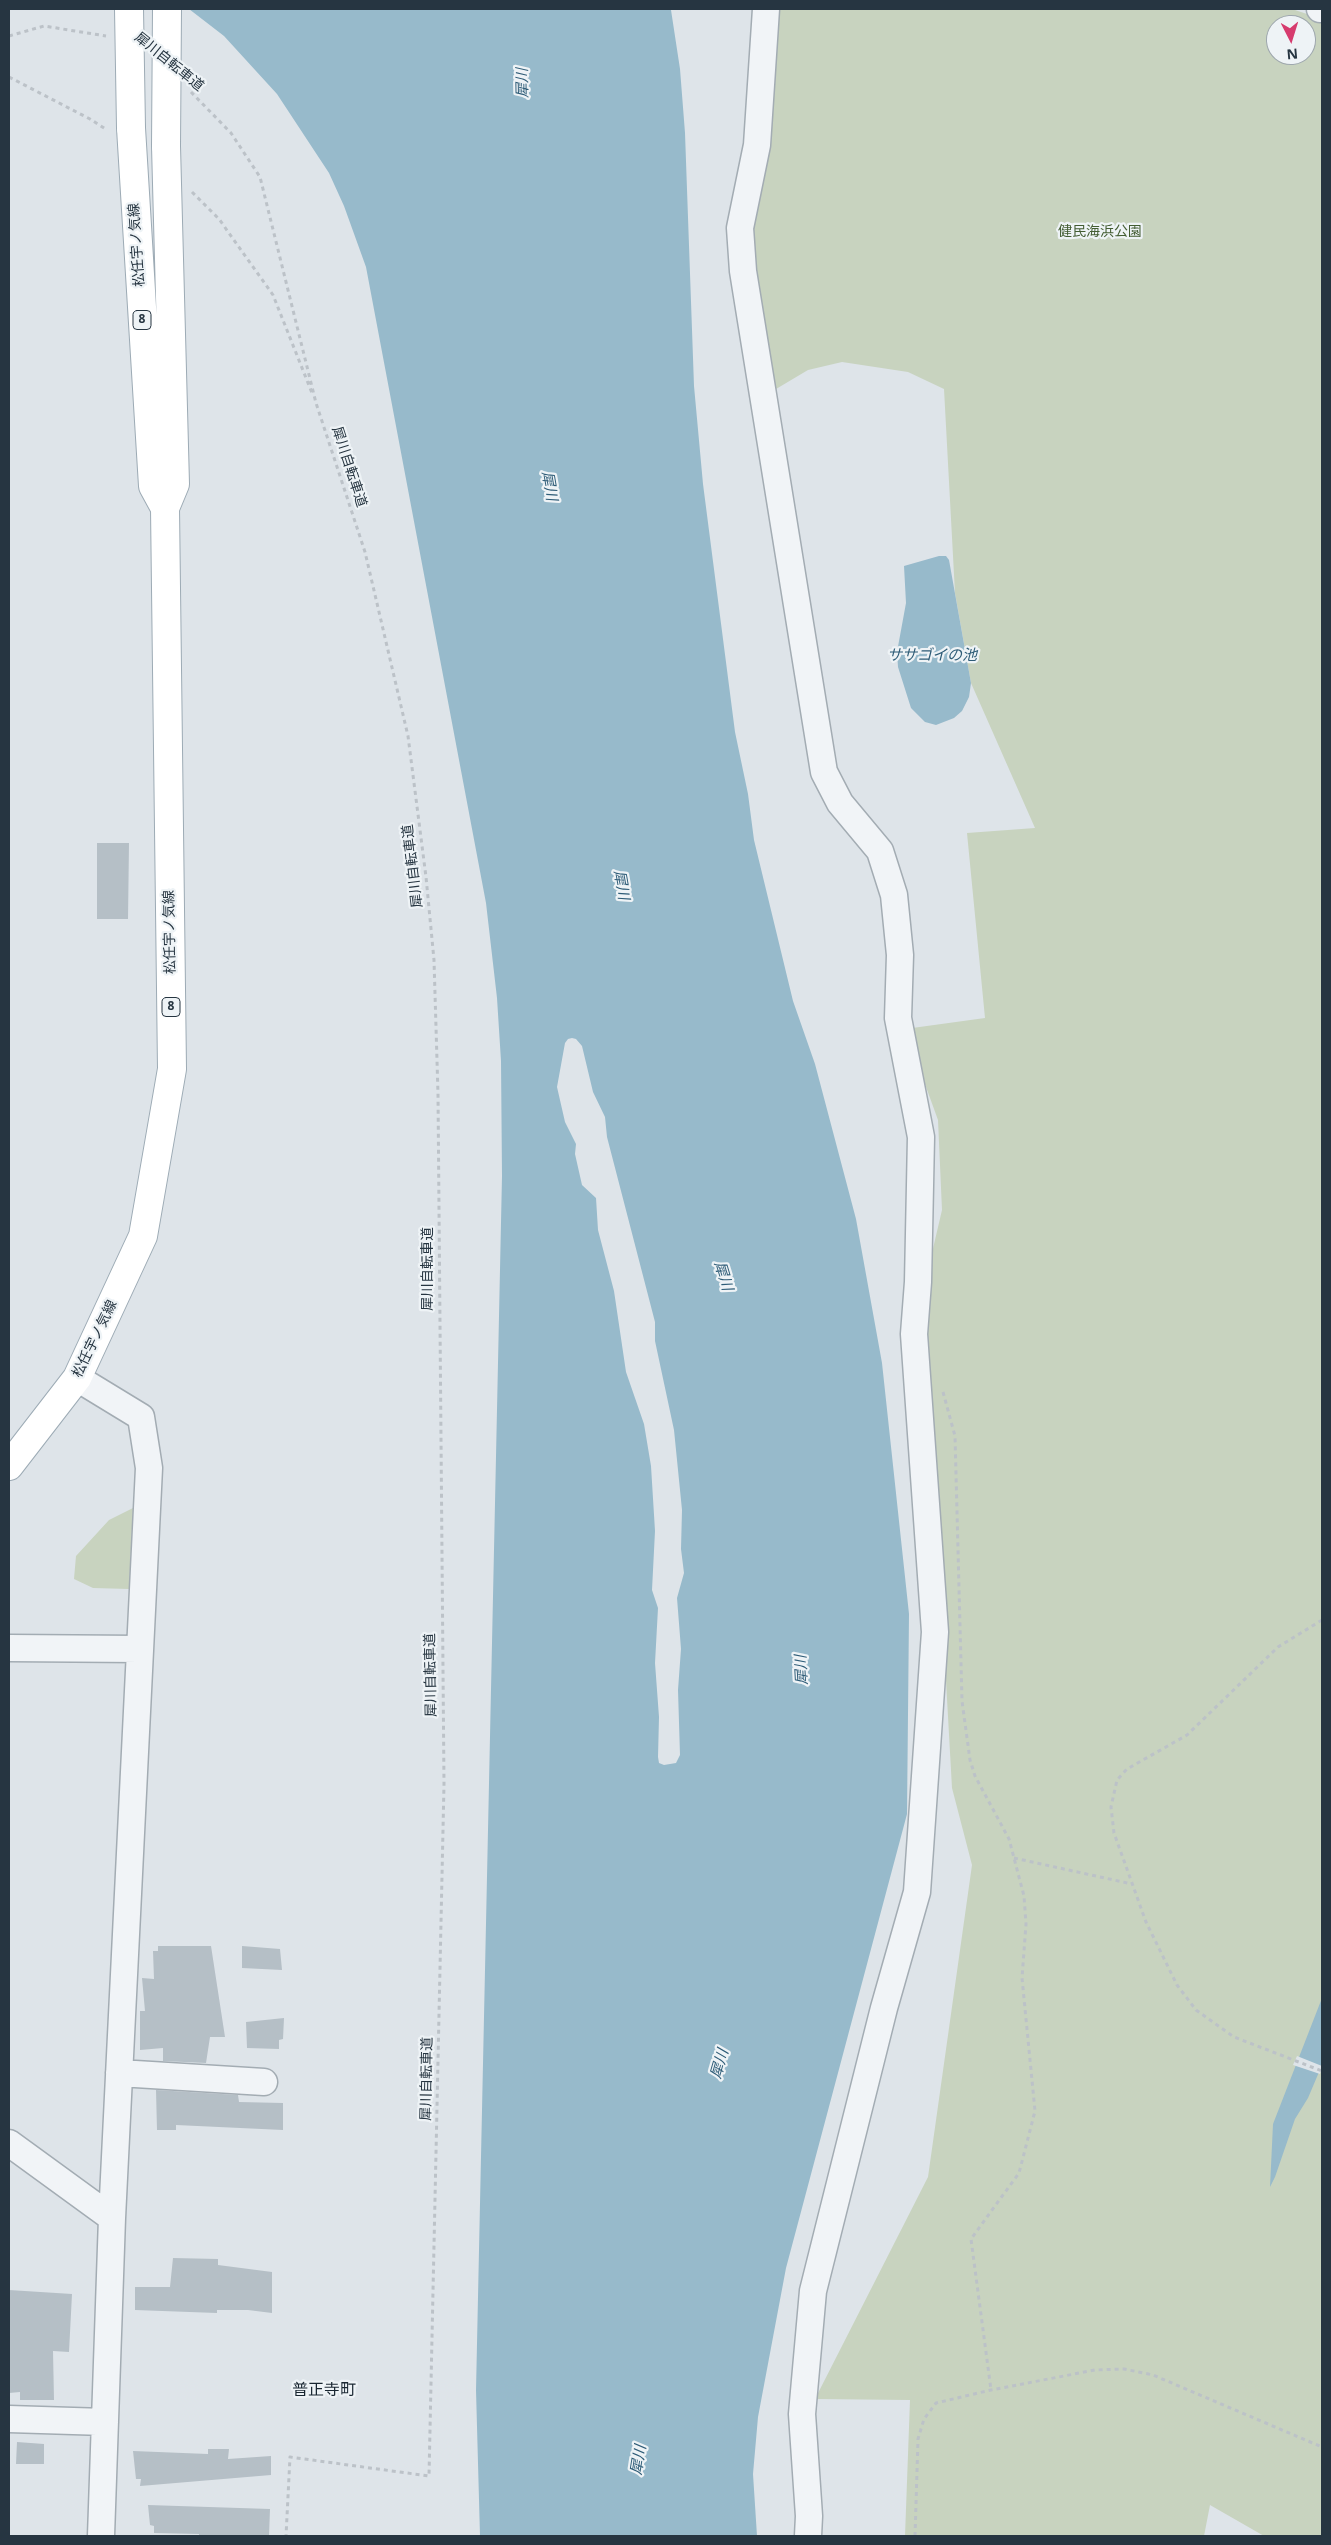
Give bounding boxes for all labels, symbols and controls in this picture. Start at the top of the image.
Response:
north arrow [1266,15,1316,65]
street label: 犀川自転車道 [131,29,207,95]
text: N [1286,44,1299,64]
water label: 犀川 [514,68,532,98]
street label: 松任宇ノ気線 [126,203,148,287]
park label: 健民海浜公園 [1058,224,1142,240]
road number: 8 [133,310,151,330]
street label: 犀川自転車道 [328,424,370,510]
water label: 犀川 [538,470,560,502]
water label: ササゴイの池 [887,647,977,665]
street label: 犀川自転車道 [400,823,426,909]
water label: 犀川 [610,869,632,901]
street label: 松任宇ノ気線 [161,890,179,974]
road number: 8 [162,998,180,1016]
street label: 犀川自転車道 [420,1227,436,1311]
water label: 犀川 [710,1259,736,1293]
street label: 松任宇ノ気線 [69,1298,121,1380]
street label: 犀川自転車道 [422,1633,440,1717]
water label: 犀川 [792,1655,812,1685]
street label: 犀川自転車道 [418,2037,436,2121]
water label: 犀川 [707,2047,733,2081]
district label: 普正寺町 [292,2380,356,2400]
water label: 犀川 [628,2444,650,2476]

